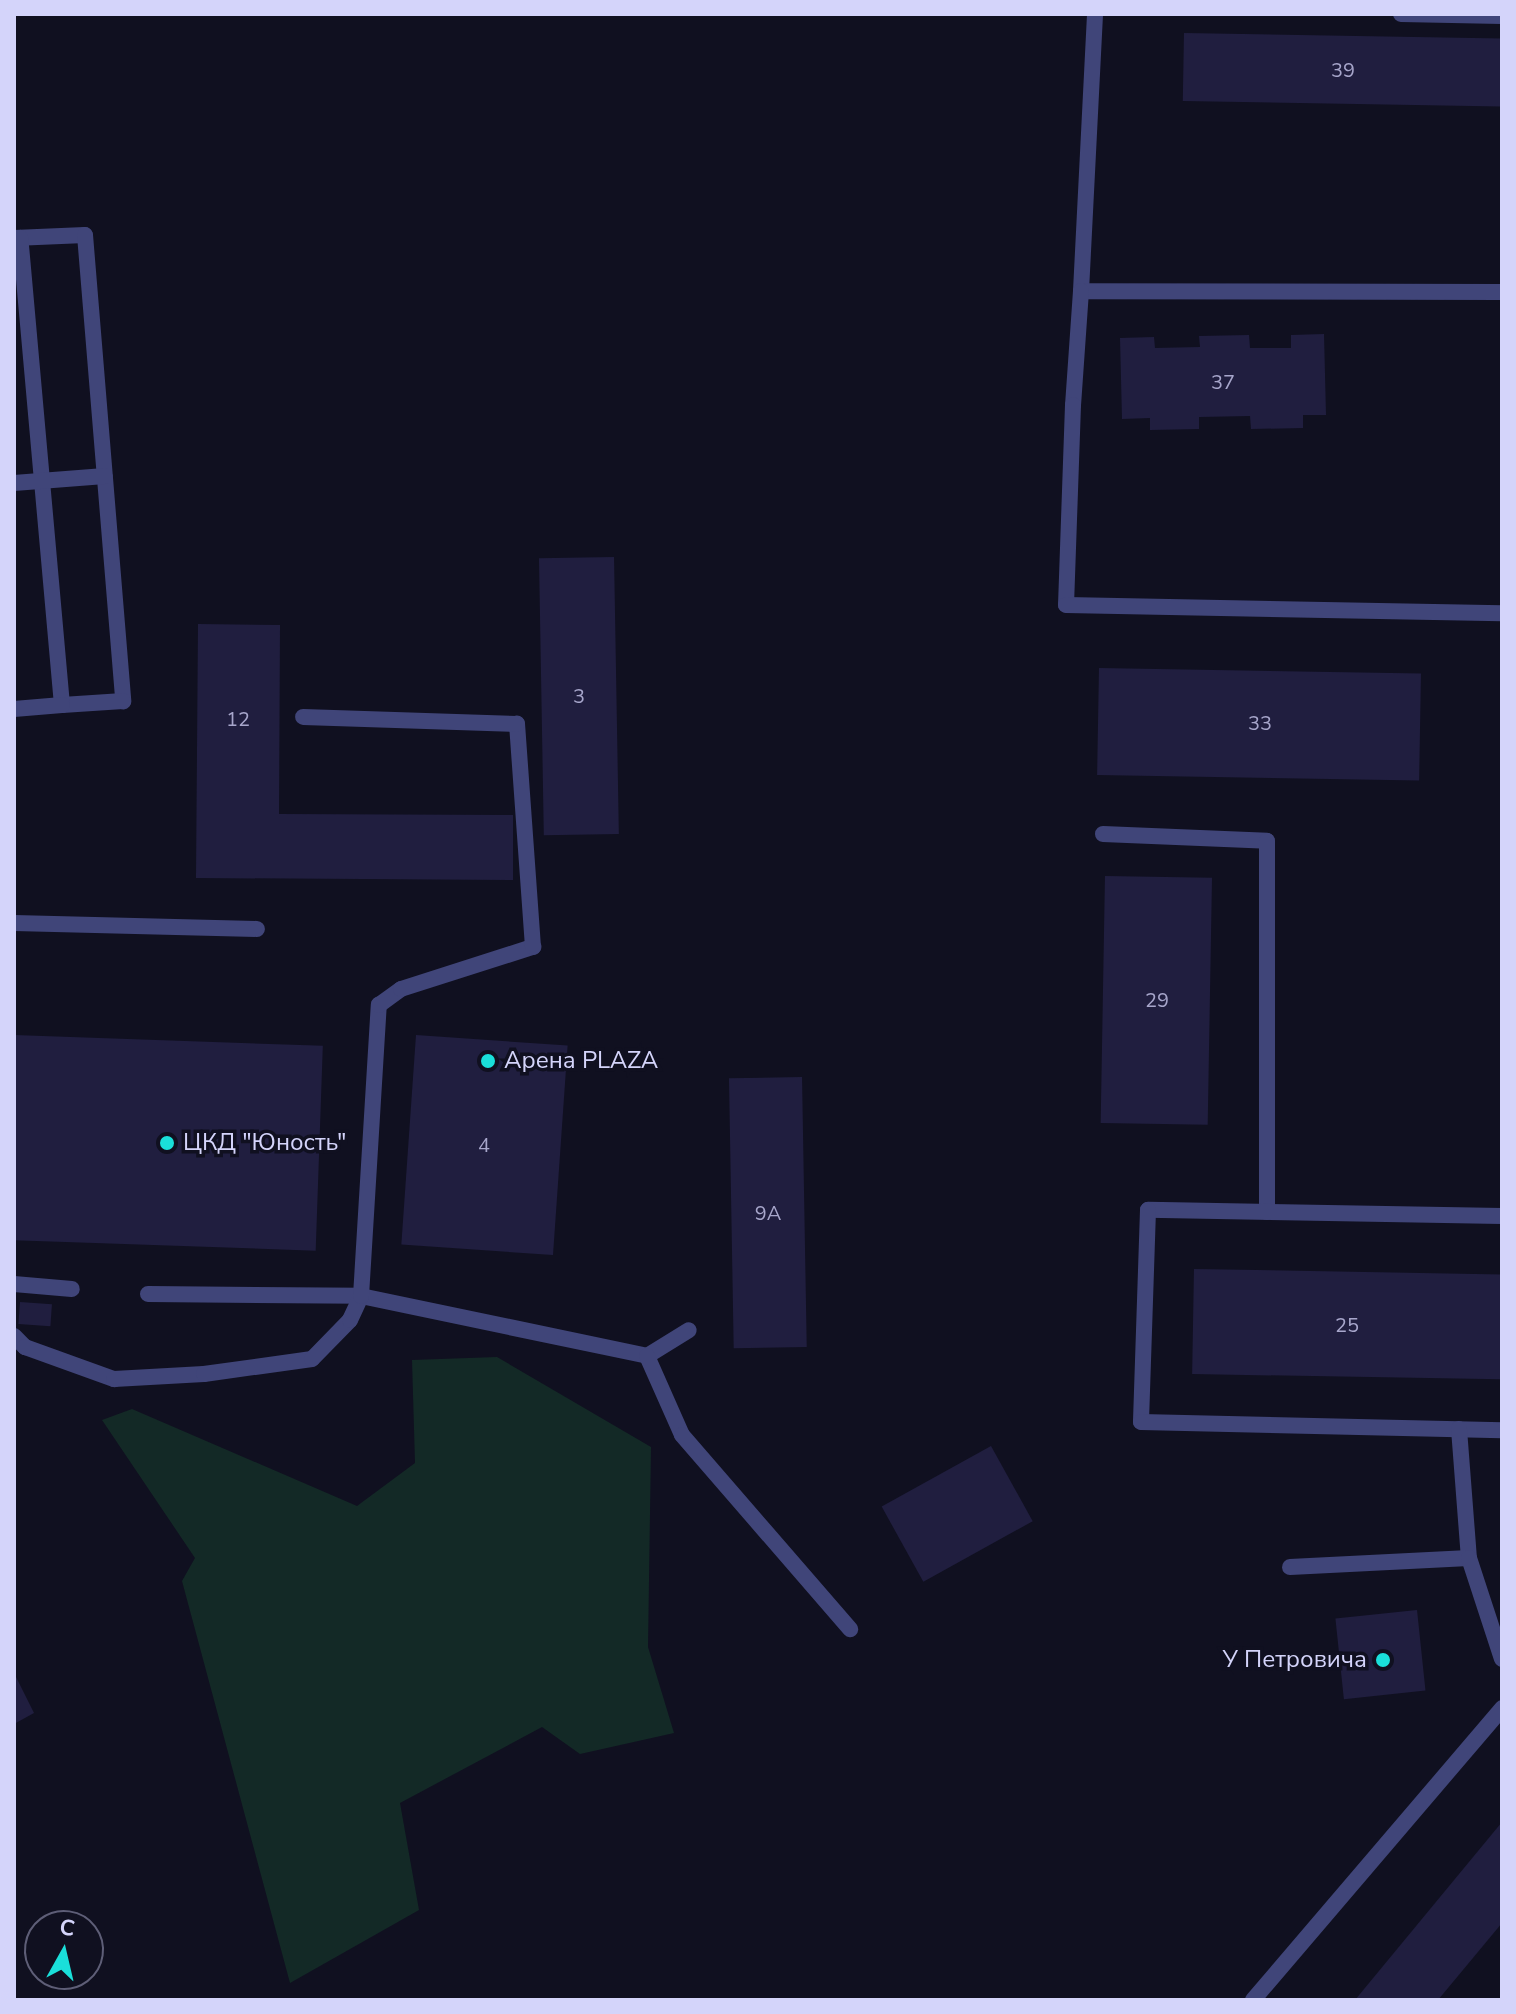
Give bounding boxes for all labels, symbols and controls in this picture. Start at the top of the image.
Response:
house number: 39 [1331,58,1355,82]
house number: 37 [1211,370,1235,394]
house number: 3 [573,684,585,708]
house number: 12 [226,707,250,731]
house number: 33 [1248,711,1272,735]
house number: 29 [1145,988,1169,1012]
place label: Арена PLAZA [504,1047,658,1075]
marker: Арена PLAZA [479,1052,497,1070]
place label: ЦКД "Юность" [183,1129,346,1157]
house number: 4 [478,1133,490,1157]
marker: ЦКД "Юность" [158,1134,176,1152]
house number: 9А [755,1201,781,1225]
house number: 25 [1335,1313,1359,1337]
place label: У Петровича [1222,1646,1367,1674]
marker: У Петровича [1374,1651,1392,1669]
north arrow [24,1910,104,1990]
text: С [58,1912,77,1944]

